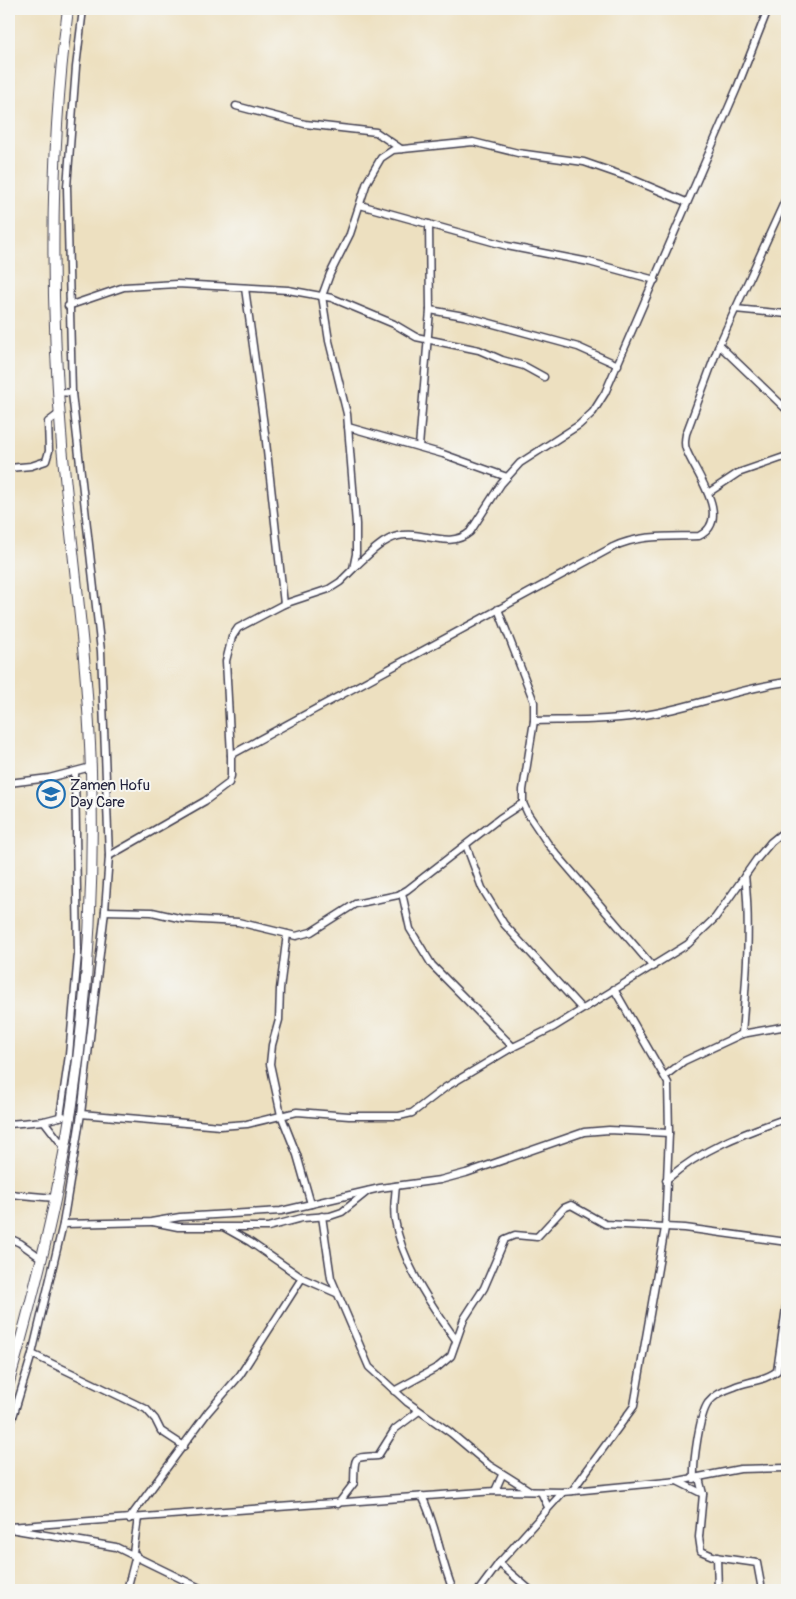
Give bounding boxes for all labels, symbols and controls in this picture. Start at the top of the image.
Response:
place label: Zamen Hofu Day Care [70,776,150,812]
school or university icon: Zamen Hofu Day Care [36,779,66,809]

